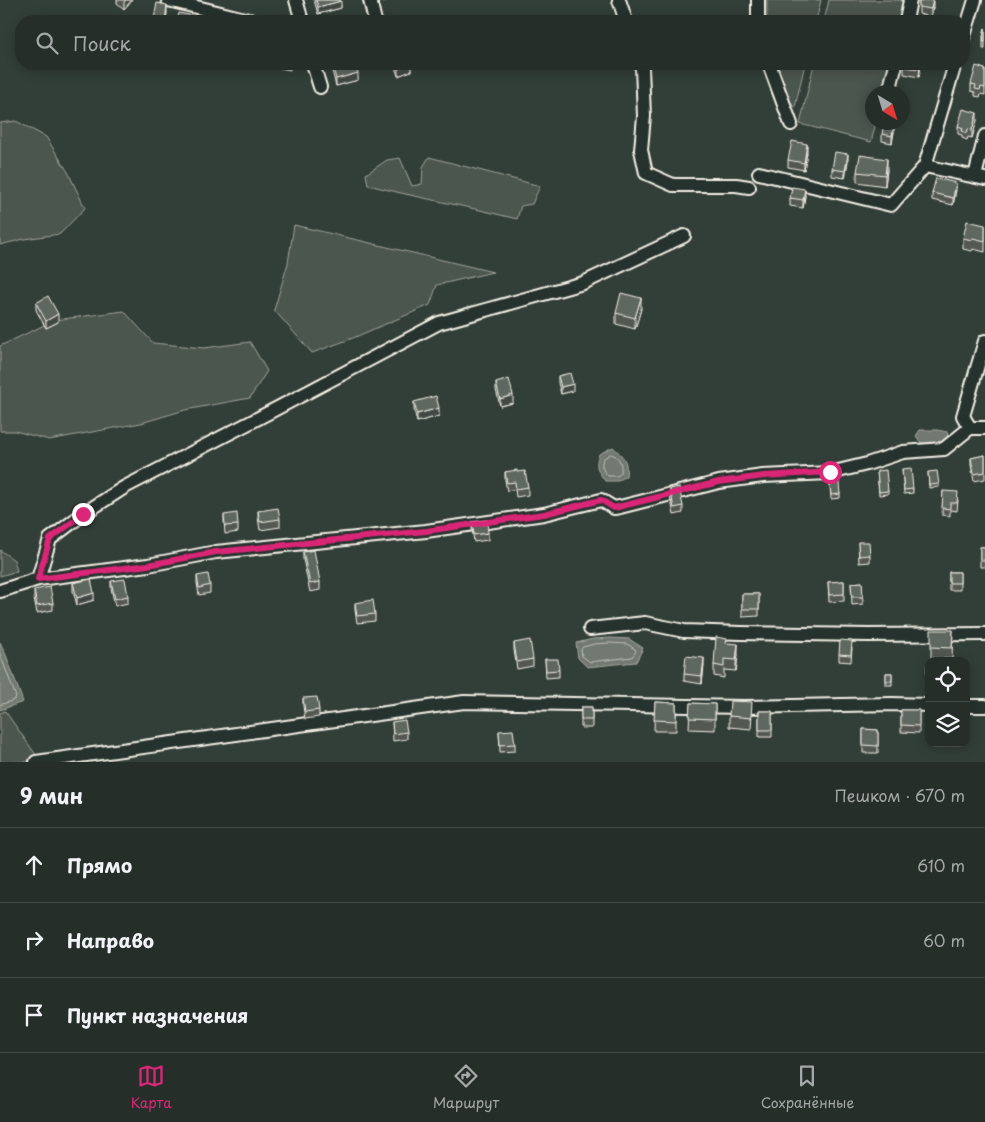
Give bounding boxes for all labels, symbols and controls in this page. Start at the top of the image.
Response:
search box [15,15,970,70]
icon: search [33,29,61,57]
text: Поиск [73,29,131,57]
north arrow [865,85,910,130]
route start [819,461,842,484]
route end [72,503,95,526]
map controls [925,657,970,747]
button: locate [925,657,970,702]
button: layers [925,702,970,747]
text: 9 мин [20,779,83,811]
text: Пешком · 670 m [834,783,965,807]
icon: ahead [20,851,48,879]
text: Прямо [67,851,132,879]
text: 610 m [917,853,965,877]
icon: right [20,926,48,954]
text: Направо [67,926,154,954]
text: 60 m [923,928,965,952]
icon: arrive [20,1001,48,1029]
text: Пункт назначения [67,1001,248,1029]
tab: Карта [131,1062,172,1113]
tab: Маршрут [433,1062,499,1113]
tab: Сохранённые [761,1062,854,1113]

